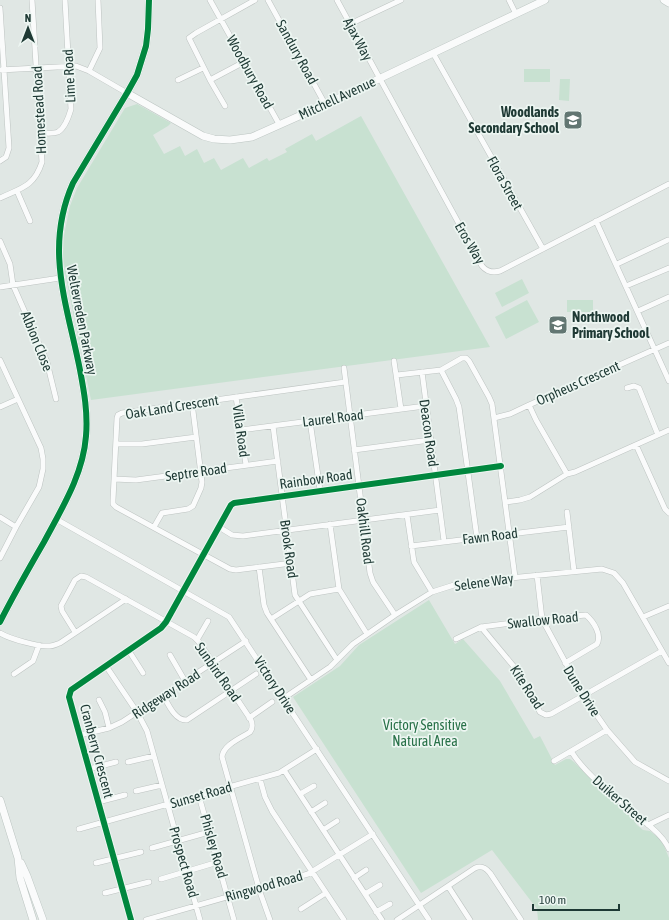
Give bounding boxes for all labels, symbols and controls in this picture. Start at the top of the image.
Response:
north arrow [8,8,48,48]
text: N [25,12,31,24]
street label: Ajax Way [340,15,376,63]
street label: Sandury Road [273,17,321,87]
street label: Woodbury Road [223,32,277,112]
street label: Lime Road [60,49,78,103]
street label: Homestead Road [29,66,49,154]
street label: Mitchell Avenue [296,73,378,123]
place label: Woodlands Secondary School [469,104,559,136]
school or university icon: Woodlands Secondary School [562,109,584,131]
street label: Flora Street [484,153,526,213]
street label: Eros Way [452,219,488,267]
street label: Weltevreden Parkway [63,264,101,377]
street label: Albion Close [18,309,56,373]
place label: Northwood Primary School [572,309,650,341]
school or university icon: Northwood Primary School [547,314,569,336]
street label: Orpheus Crescent [534,357,622,409]
street label: Oak Land Crescent [124,392,220,422]
street label: Deacon Road [416,398,442,468]
street label: Villa Road [229,404,253,458]
street label: Laurel Road [301,406,365,430]
street label: Septre Road [164,460,228,484]
street label: Rainbow Road [278,466,354,492]
street label: Oakhill Road [353,497,377,565]
street label: Brook Road [277,519,301,579]
street label: Fawn Road [461,525,519,547]
street label: Selene Way [454,570,515,594]
street label: Swallow Road [507,608,579,632]
street label: Sunbird Road [192,639,244,705]
street label: Victory Drive [251,653,299,717]
street label: Kite Road [507,662,547,712]
street label: Dune Drive [560,663,604,719]
street label: Ridgeway Road [129,666,203,722]
street label: Cranberry Crescent [77,702,117,800]
park label: Victory Sensitive Natural Area [383,717,467,749]
street label: Duiker Street [590,772,650,828]
street label: Sunset Road [168,779,234,811]
street label: Phisley Road [197,812,231,880]
street label: Prospect Road [166,825,202,899]
street label: Ringwood Road [223,867,305,905]
scale bar [533,886,619,912]
text: 100 m [539,893,566,907]

